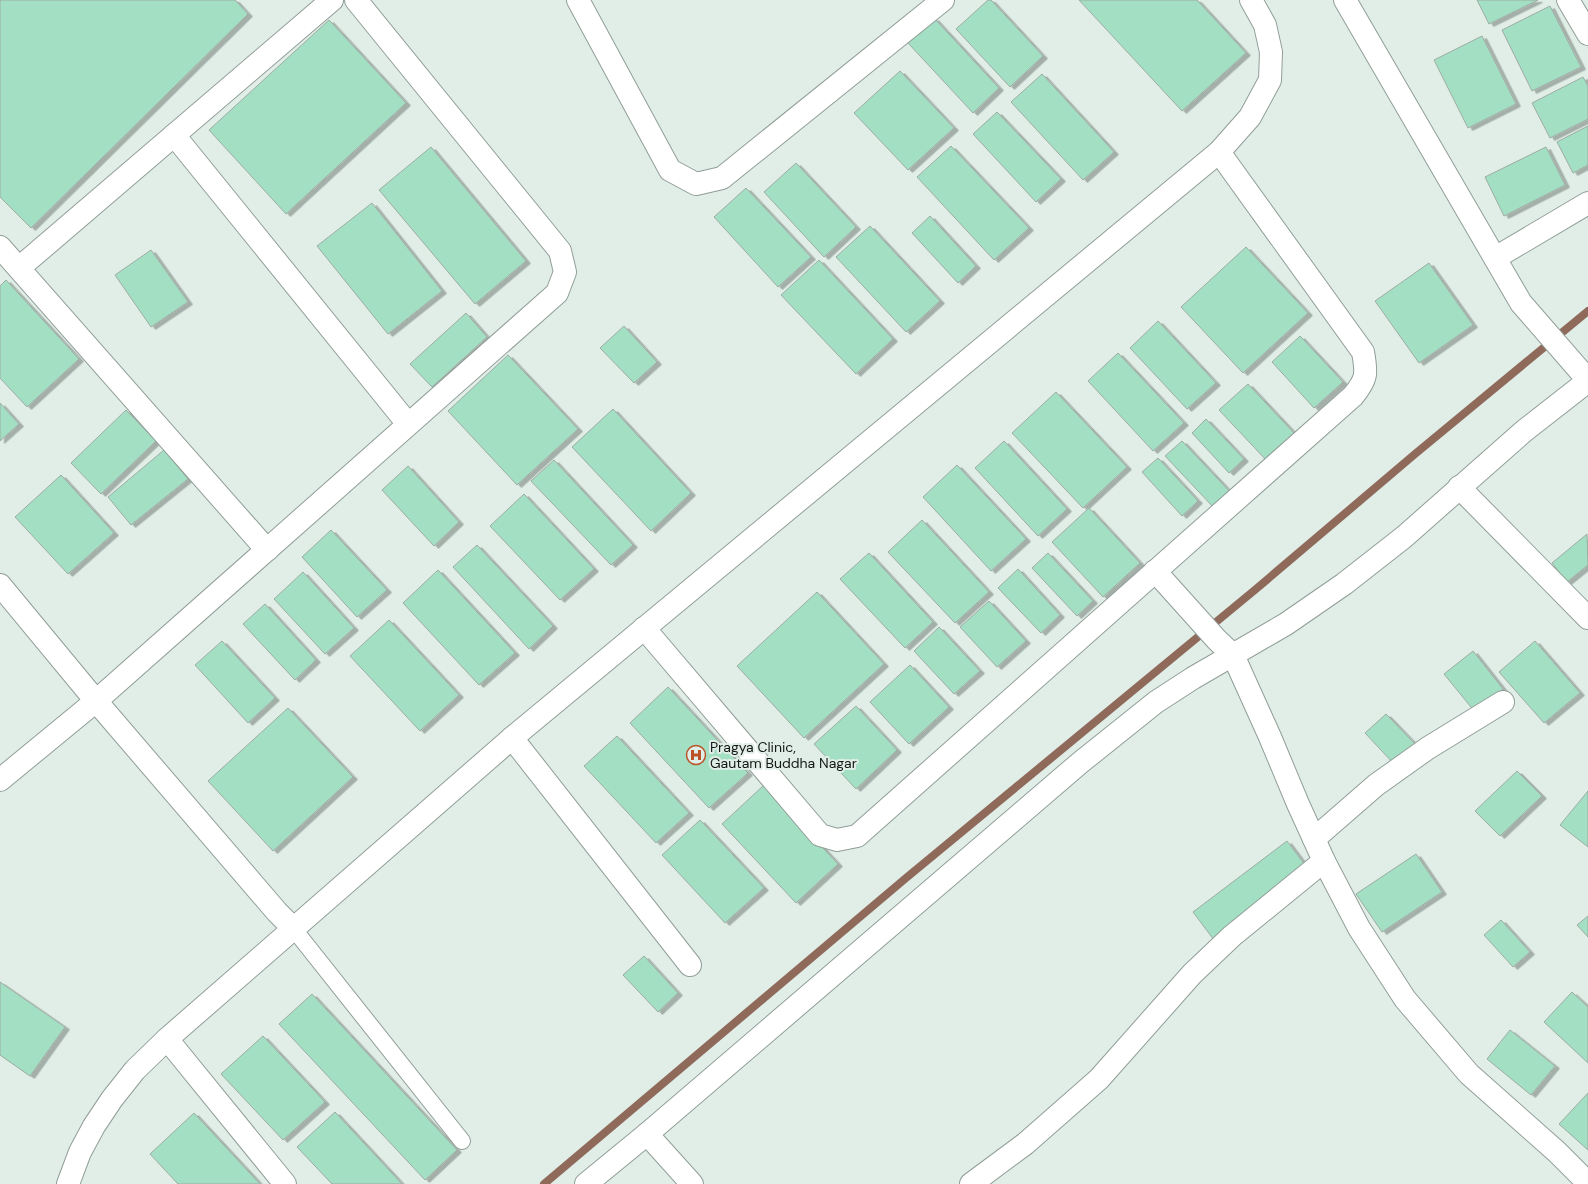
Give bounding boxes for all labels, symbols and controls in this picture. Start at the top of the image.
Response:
place label: Pragya Clinic, Gautam Buddha Nagar [710,738,857,772]
hospital icon: Pragya Clinic, Gautam Buddha Nagar [685,744,707,766]

